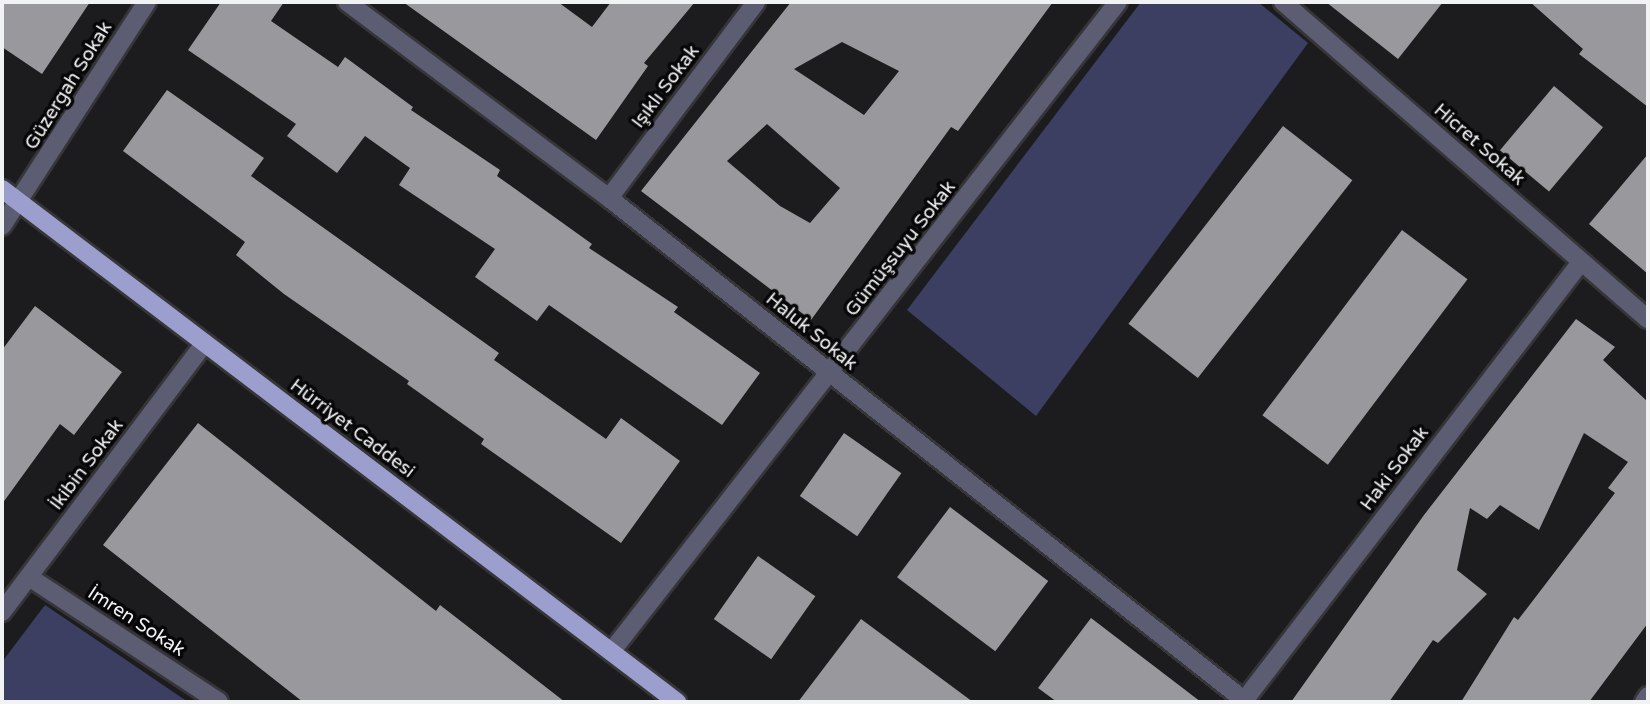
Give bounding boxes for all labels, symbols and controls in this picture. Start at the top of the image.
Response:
street label: Güzergah Sokak [20,18,118,154]
street label: Işıklı Sokak [627,41,705,133]
street label: Hicret Sokak [1429,99,1529,191]
street label: Gümüşsuyu Sokak [841,177,961,321]
street label: Haluk Sokak [761,288,861,376]
street label: Hürriyet Caddesi [285,375,419,483]
street label: İkibin Sokak [45,415,129,515]
street label: Haki Sokak [1356,422,1434,516]
street label: İmren Sokak [83,582,189,662]

